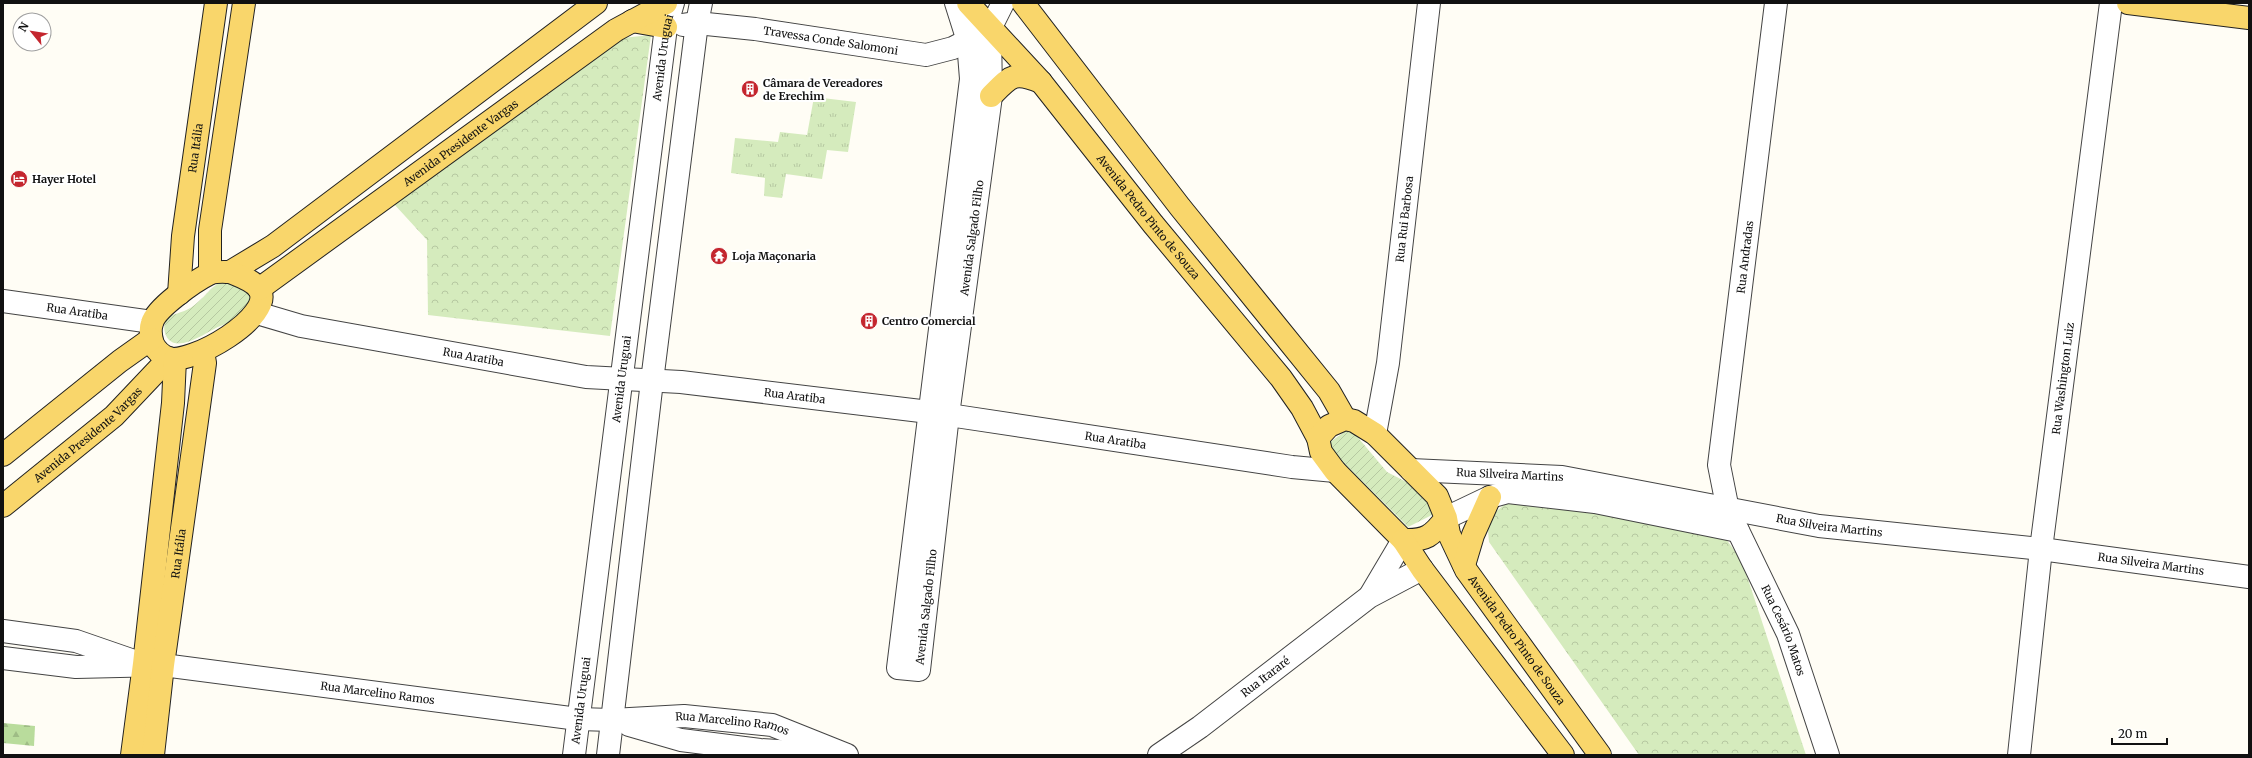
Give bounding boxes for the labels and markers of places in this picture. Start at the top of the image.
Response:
place label: Câmara de Vereadores de Erechim [763,76,883,103]
building icon: Câmara de Vereadores de Erechim [740,79,760,99]
hotel icon: Hayer Hotel [9,169,29,189]
place label: Hayer Hotel [32,172,96,186]
temple icon: Loja Maçonaria [709,246,729,266]
place label: Loja Maçonaria [732,249,816,263]
building icon: Centro Comercial [859,311,879,331]
place label: Centro Comercial [882,314,976,328]

